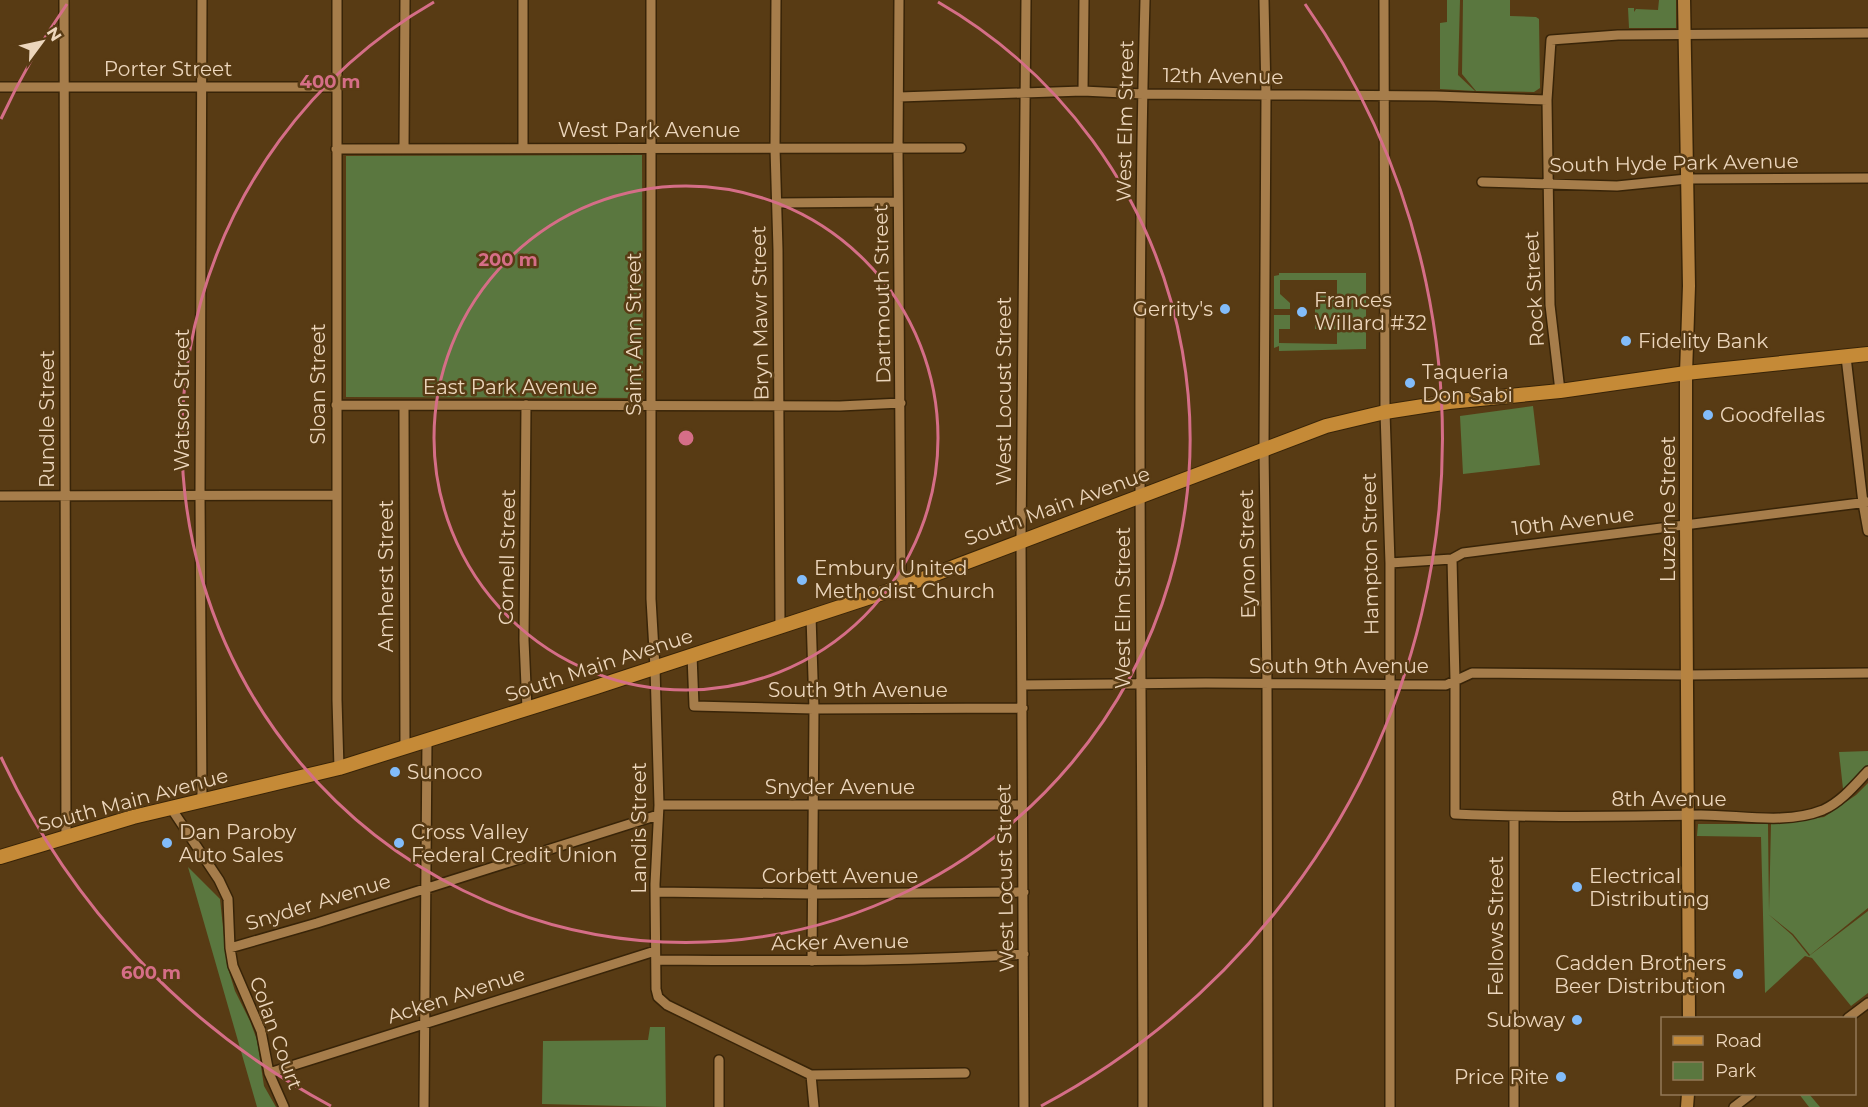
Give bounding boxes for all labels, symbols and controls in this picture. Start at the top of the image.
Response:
north arrow [12,12,72,72]
text: N [43,24,66,45]
street label: West Elm Street [1112,40,1138,202]
street label: Porter Street [104,57,232,81]
street label: 12th Avenue [1162,63,1284,89]
text: 400 m [300,71,360,93]
street label: West Park Avenue [558,118,740,142]
street label: South Hyde Park Avenue [1549,149,1799,177]
street label: Dartmouth Street [868,204,896,384]
street label: Bryn Mawr Street [746,226,774,400]
street label: Rock Street [1519,231,1549,347]
text: 200 m [478,249,538,271]
street label: Saint Ann Street [622,252,646,416]
place label: Frances Willard #32 [1314,288,1427,335]
street label: West Locust Street [992,297,1016,485]
place label: Gerrity's [1132,297,1213,321]
marker: Gerrity's [1218,302,1232,316]
marker: Frances Willard #32 [1295,305,1309,319]
street label: Sloan Street [306,323,330,445]
street label: Watson Street [170,329,194,471]
place label: Fidelity Bank [1638,329,1768,353]
marker: Fidelity Bank [1619,334,1633,348]
street label: Rundle Street [35,350,59,488]
place label: Taqueria Don Sabi [1422,360,1513,407]
street label: East Park Avenue [423,375,597,399]
marker: Taqueria Don Sabi [1403,376,1417,390]
place label: Goodfellas [1720,403,1825,427]
marker: Goodfellas [1701,408,1715,422]
centre of rings [676,428,696,448]
street label: Luzerne Street [1656,436,1680,582]
street label: South Main Avenue [961,461,1153,551]
street label: Hampton Street [1357,473,1383,635]
street label: Cornell Street [494,489,520,625]
street label: Eynon Street [1234,489,1260,619]
street label: Amherst Street [374,500,398,652]
street label: 10th Avenue [1510,502,1636,540]
street label: West Elm Street [1111,527,1135,689]
place label: Embury United Methodist Church [814,556,995,603]
marker: Embury United Methodist Church [795,573,809,587]
street label: South Main Avenue [502,623,696,707]
street label: South 9th Avenue [1249,654,1429,678]
street label: South 9th Avenue [768,678,948,702]
place label: Sunoco [407,760,482,784]
street label: Landis Street [627,762,651,894]
street label: South Main Avenue [35,763,231,837]
marker: Sunoco [388,765,402,779]
street label: Snyder Avenue [765,775,915,799]
street label: West Locust Street [991,783,1019,973]
street label: 8th Avenue [1611,787,1727,811]
place label: Dan Paroby Auto Sales [179,820,297,867]
place label: Cross Valley Federal Credit Union [411,820,618,867]
marker: Dan Paroby Auto Sales [160,836,174,850]
marker: Cross Valley Federal Credit Union [392,836,406,850]
street label: Fellows Street [1484,856,1508,996]
street label: Corbett Avenue [762,864,918,888]
place label: Electrical Distributing [1589,864,1710,911]
street label: Snyder Avenue [243,869,393,935]
marker: Electrical Distributing [1570,880,1584,894]
street label: Acker Avenue [771,929,909,955]
place label: Cadden Brothers Beer Distribution [1554,951,1726,998]
street label: Acken Avenue [384,961,528,1029]
text: 600 m [121,962,181,984]
marker: Cadden Brothers Beer Distribution [1731,967,1745,981]
street label: Colan Court [244,973,308,1093]
place label: Subway [1487,1008,1565,1032]
marker: Subway [1570,1013,1584,1027]
legend [1661,1017,1856,1095]
text: Road [1715,1030,1762,1052]
text: Park [1715,1060,1756,1082]
place label: Price Rite [1454,1065,1549,1089]
marker: Price Rite [1554,1070,1568,1084]

